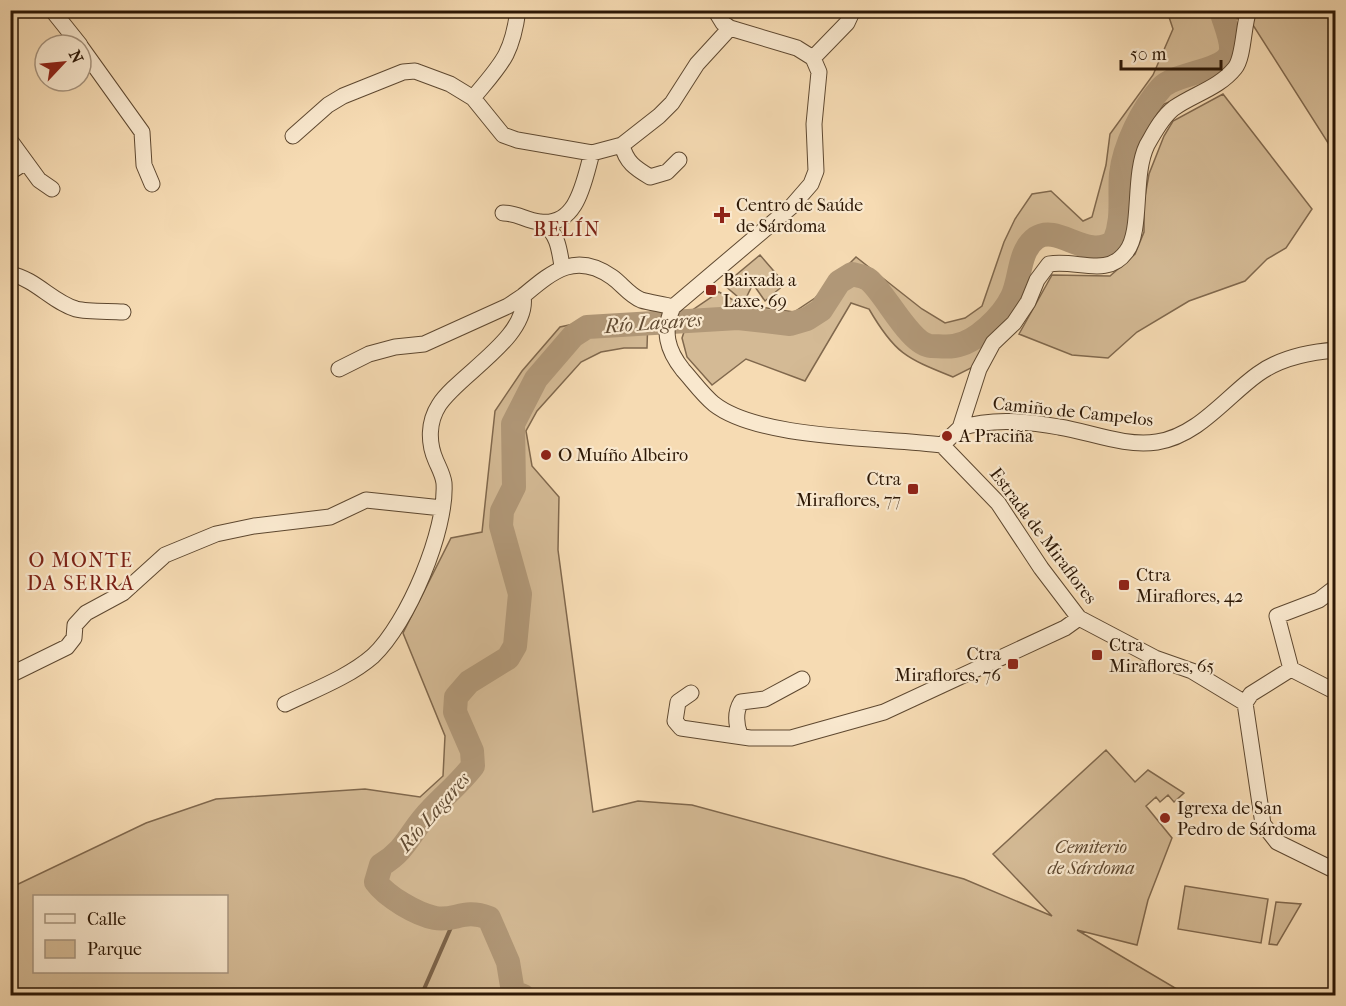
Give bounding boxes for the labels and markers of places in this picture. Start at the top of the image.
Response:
place label: Centro de Saúde de Sárdoma [736,195,863,237]
marker: Centro de Saúde de Sárdoma [713,206,731,224]
place label: Baixada a Laxe, 69 [723,270,797,312]
marker: Baixada a Laxe, 69 [704,283,718,297]
place label: A Praciña [958,426,1034,447]
marker: A Praciña [940,429,954,443]
place label: O Muíño Albeiro [558,445,688,466]
marker: O Muíño Albeiro [539,448,553,462]
place label: Ctra Miraflores, 77 [796,469,902,511]
marker: Ctra Miraflores, 77 [906,482,920,496]
place label: Ctra Miraflores, 42 [1136,565,1244,607]
marker: Ctra Miraflores, 42 [1117,578,1131,592]
place label: Ctra Miraflores, 65 [1109,635,1214,677]
place label: Ctra Miraflores, 76 [895,644,1002,686]
marker: Ctra Miraflores, 65 [1090,648,1104,662]
marker: Ctra Miraflores, 76 [1006,657,1020,671]
place label: Igrexa de San Pedro de Sárdoma [1177,798,1317,840]
marker: Igrexa de San Pedro de Sárdoma [1158,811,1172,825]

